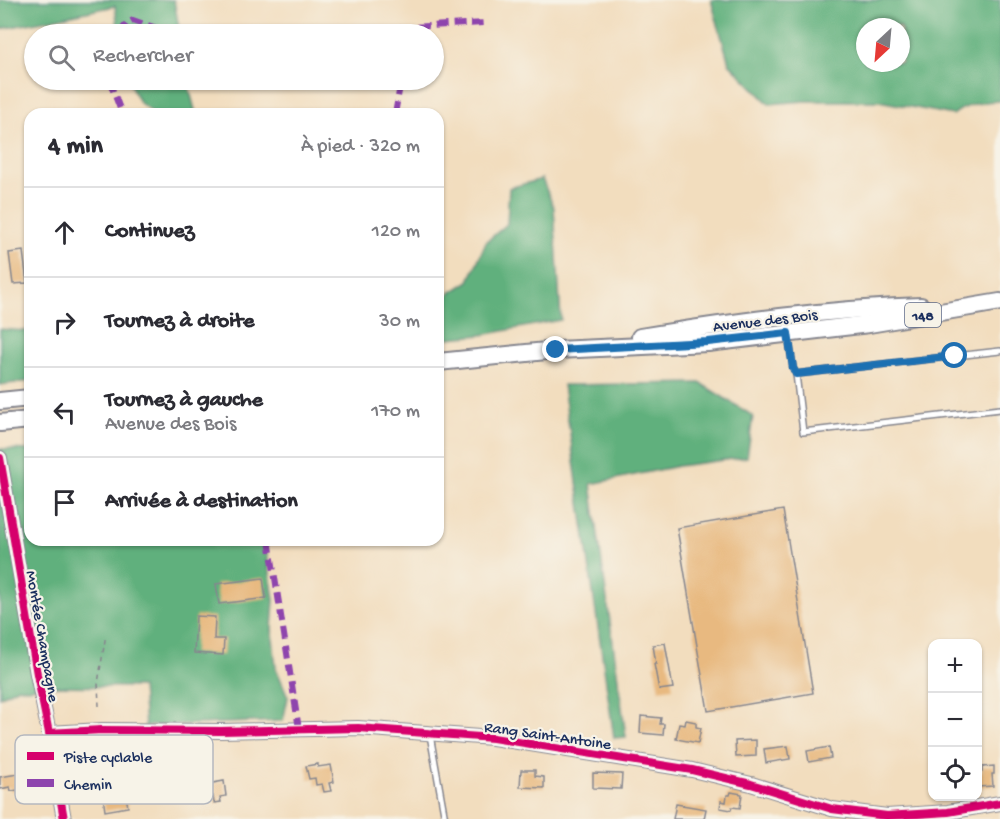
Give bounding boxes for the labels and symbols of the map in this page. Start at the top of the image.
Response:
north arrow [856,18,910,72]
road number: 148 [905,303,941,327]
street label: Avenue des Bois [712,307,820,338]
route end [542,336,568,362]
route start [941,342,967,368]
street label: Montée Champagne [20,569,62,705]
street label: Rang Saint-Antoine [483,719,613,756]
legend [15,735,213,804]
text: Piste cyclable [63,750,153,769]
text: Chemin [64,777,112,796]

